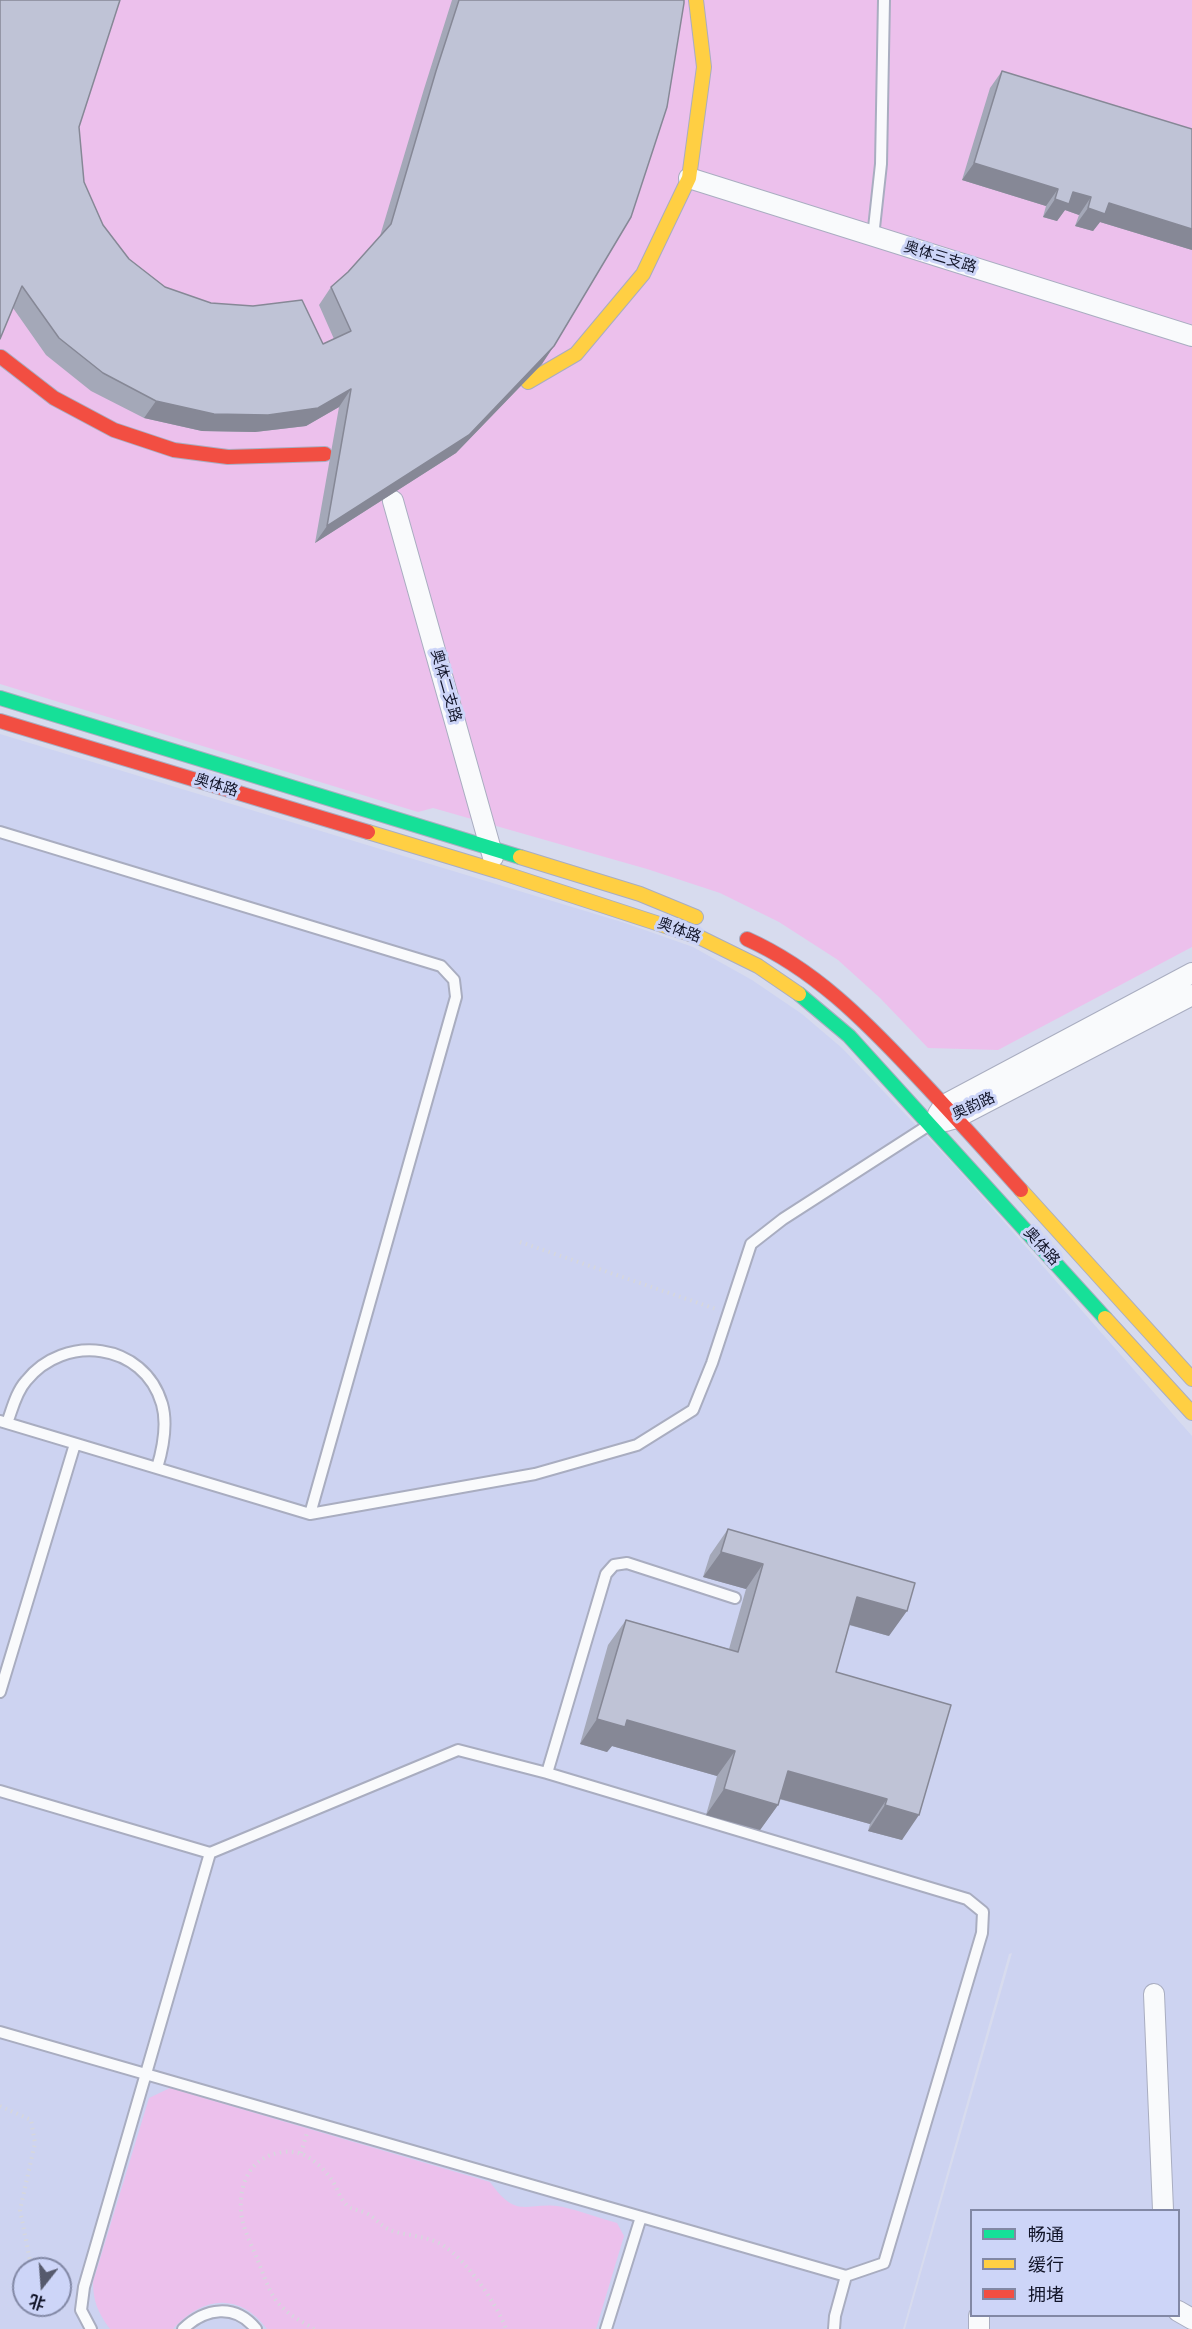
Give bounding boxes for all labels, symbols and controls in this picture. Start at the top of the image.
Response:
street label: 奥体三支路 [902,238,978,278]
street label: 奥体二支路 [426,647,464,725]
street label: 奥体路 [192,771,240,801]
street label: 奥体路 [655,915,703,947]
street label: 奥韵路 [950,1089,998,1125]
street label: 奥体路 [1019,1224,1063,1270]
legend [970,2209,1180,2317]
text: 畅通 [1028,2221,1064,2248]
text: 缓行 [1028,2251,1064,2278]
north arrow [12,2257,72,2317]
text: 拥堵 [1028,2281,1064,2308]
text: 北 [26,2288,48,2316]

